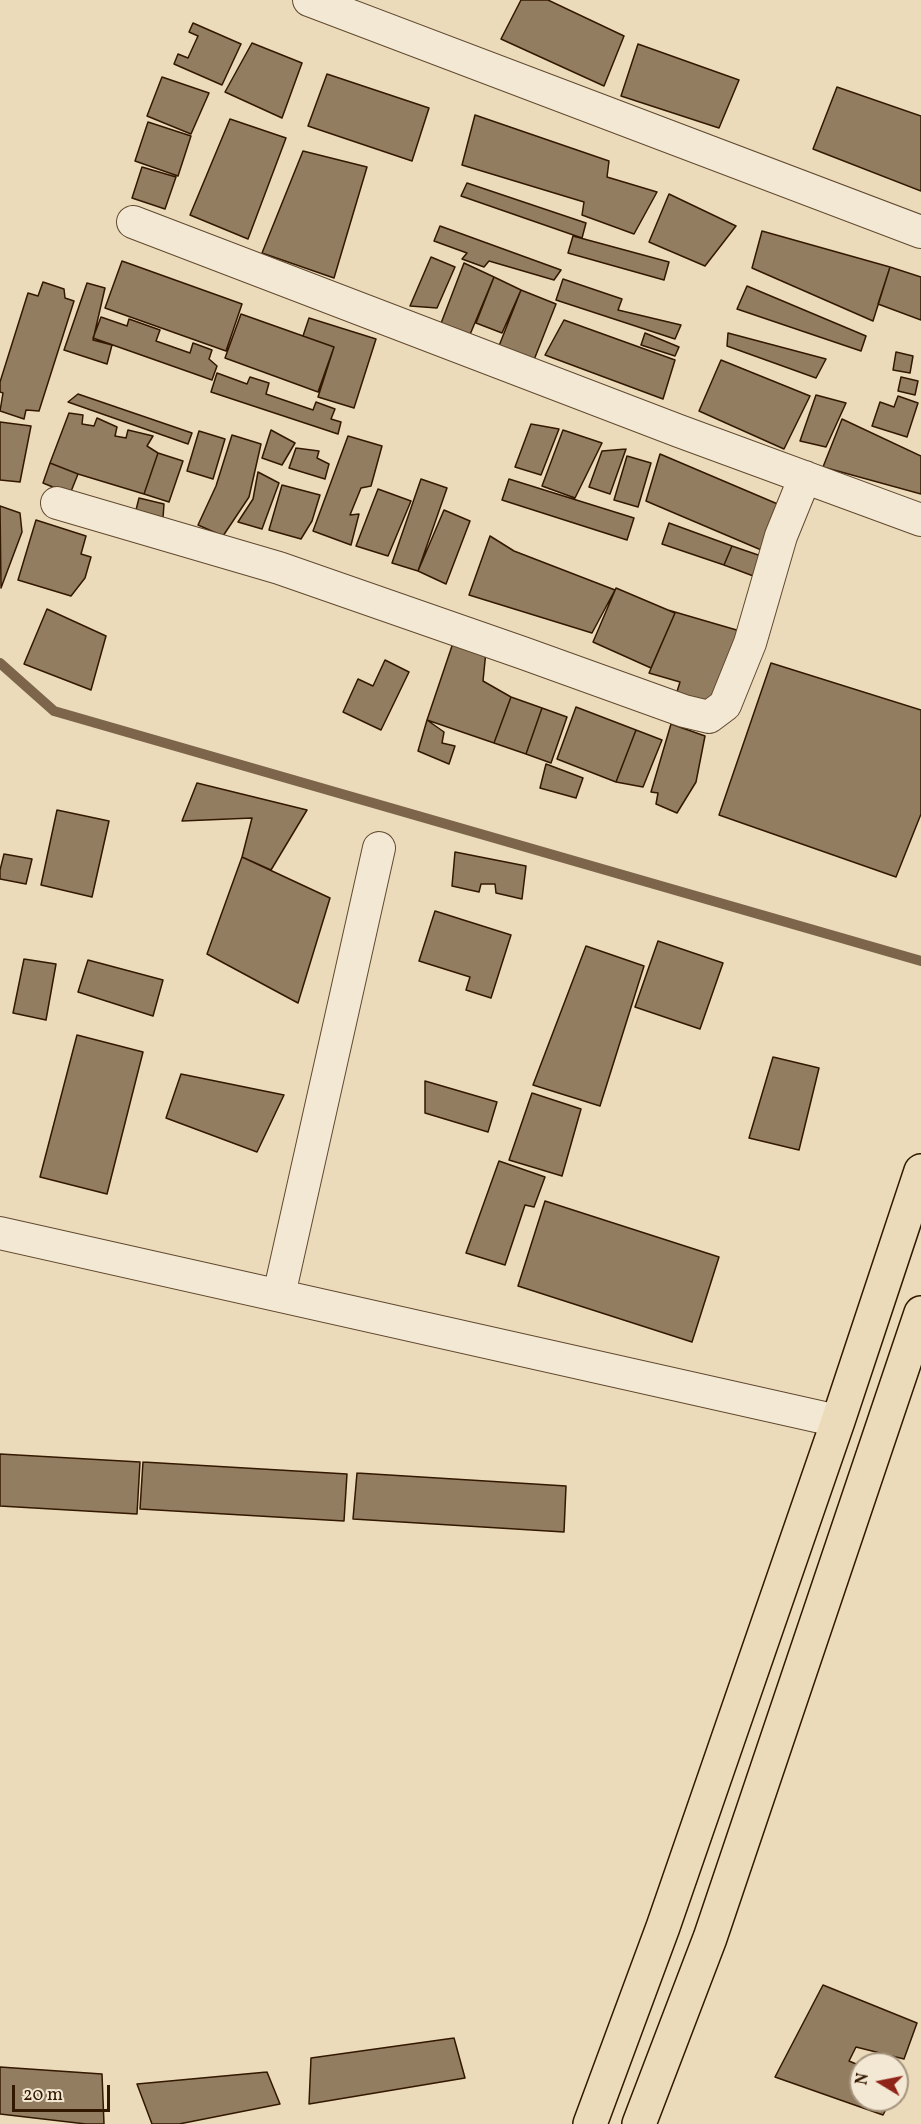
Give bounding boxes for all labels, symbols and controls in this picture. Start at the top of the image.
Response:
north arrow [849,2052,909,2112]
text: N [851,2072,875,2087]
scale bar [15,2073,112,2111]
text: 20 m [23,2083,63,2108]

